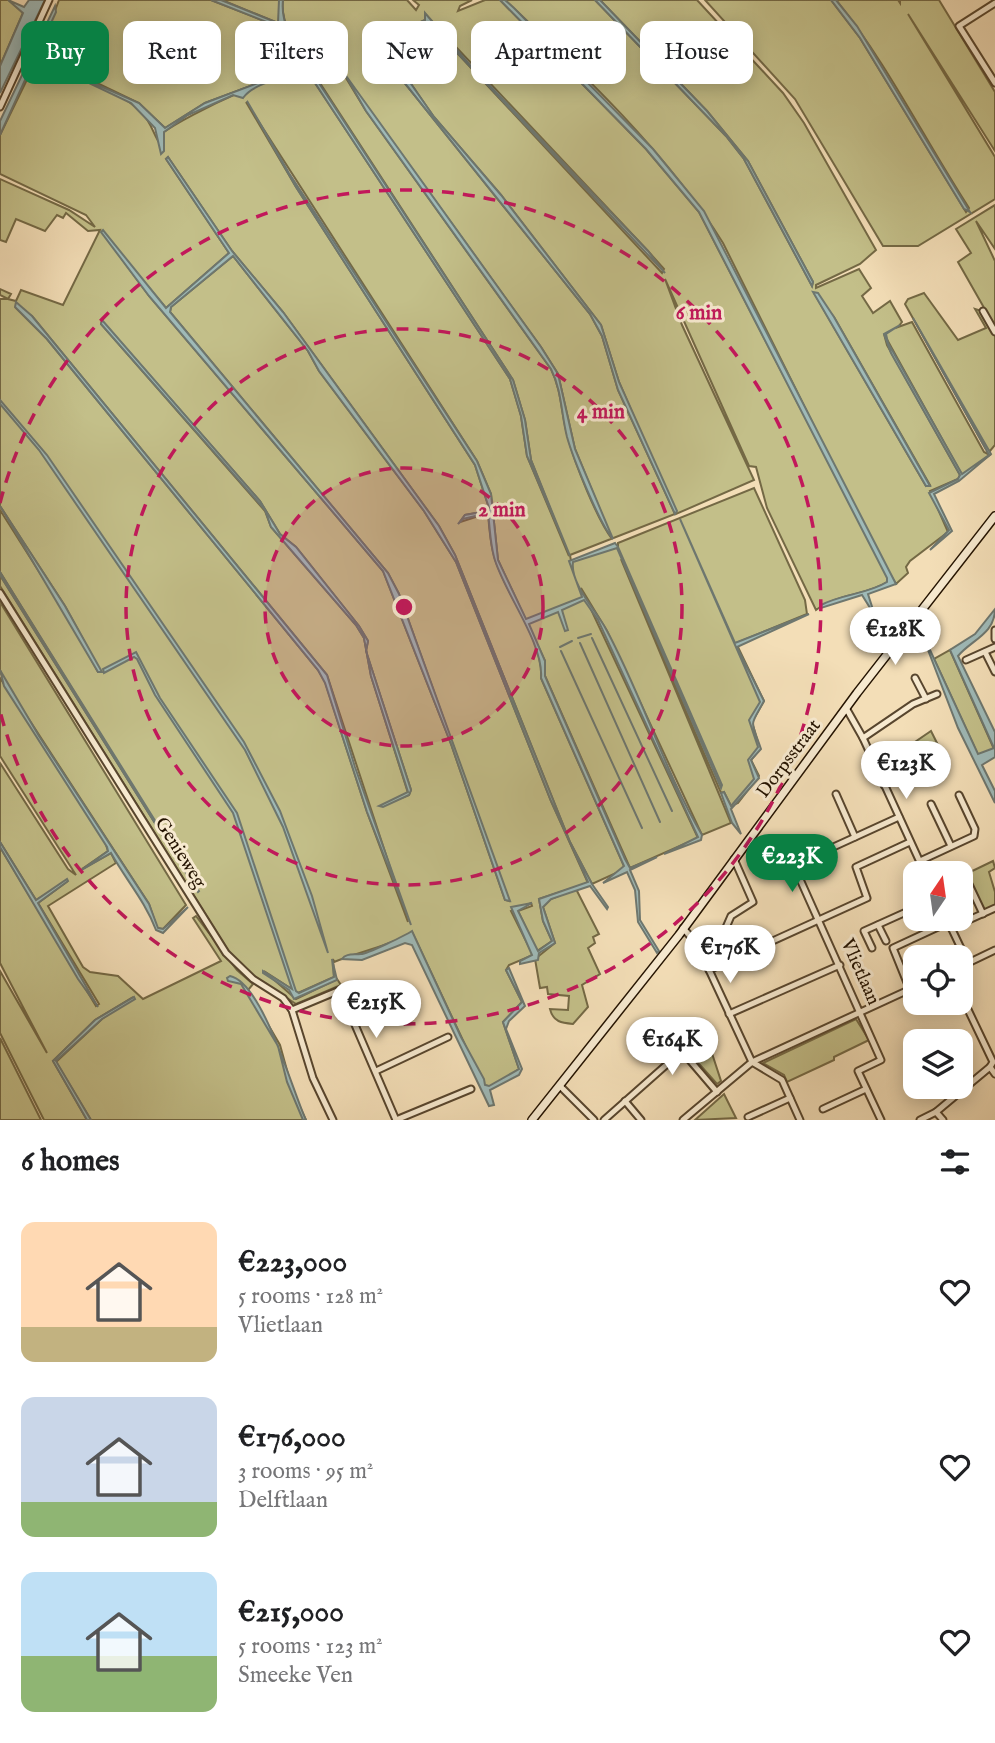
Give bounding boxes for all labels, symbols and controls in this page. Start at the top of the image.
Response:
chip: Buy [21,21,109,84]
chip: Rent [123,21,221,84]
chip: Filters [235,21,348,84]
chip: New [362,21,457,84]
chip: Apartment [471,21,626,84]
chip: House [640,21,753,84]
text: 6 min [676,300,722,327]
text: 4 min [577,399,625,426]
text: 2 min [478,497,526,524]
centre of rings [392,595,416,619]
pin: €128K [846,608,944,667]
text: €128K [866,615,924,644]
street label: Dorpsstraat [752,714,827,803]
pin: €123K [857,742,955,801]
text: €123K [877,749,935,778]
street label: Genieweg [149,813,212,893]
pin: €223K [743,834,841,894]
text: €223K [762,842,822,871]
north arrow [903,861,973,931]
map controls [903,861,973,1099]
pin: €176K [681,926,779,985]
text: €176K [700,933,760,962]
street label: Vlietlaan [834,934,885,1009]
button: locate [903,945,973,1015]
pin: €215K [327,981,425,1040]
text: €215K [347,988,405,1017]
pin: €164K [623,1018,721,1077]
text: €164K [642,1025,702,1054]
button: layers [903,1029,973,1099]
text: 6 homes [21,1143,120,1181]
icon: filters [936,1143,974,1181]
text: €223,000 [238,1244,347,1282]
icon: home [77,1250,161,1334]
icon: heart [936,1273,974,1311]
text: 5 rooms · 128 m² [238,1282,383,1311]
text: Vlietlaan [238,1311,323,1340]
text: €176,000 [238,1419,346,1457]
icon: home [77,1425,161,1509]
icon: heart [936,1448,974,1486]
text: 3 rooms · 95 m² [238,1457,373,1486]
text: Delftlaan [238,1486,328,1515]
text: €215,000 [238,1594,344,1632]
icon: home [77,1600,161,1684]
icon: heart [936,1623,974,1661]
text: 5 rooms · 123 m² [238,1632,383,1661]
text: Smeeke Ven [238,1661,353,1690]

